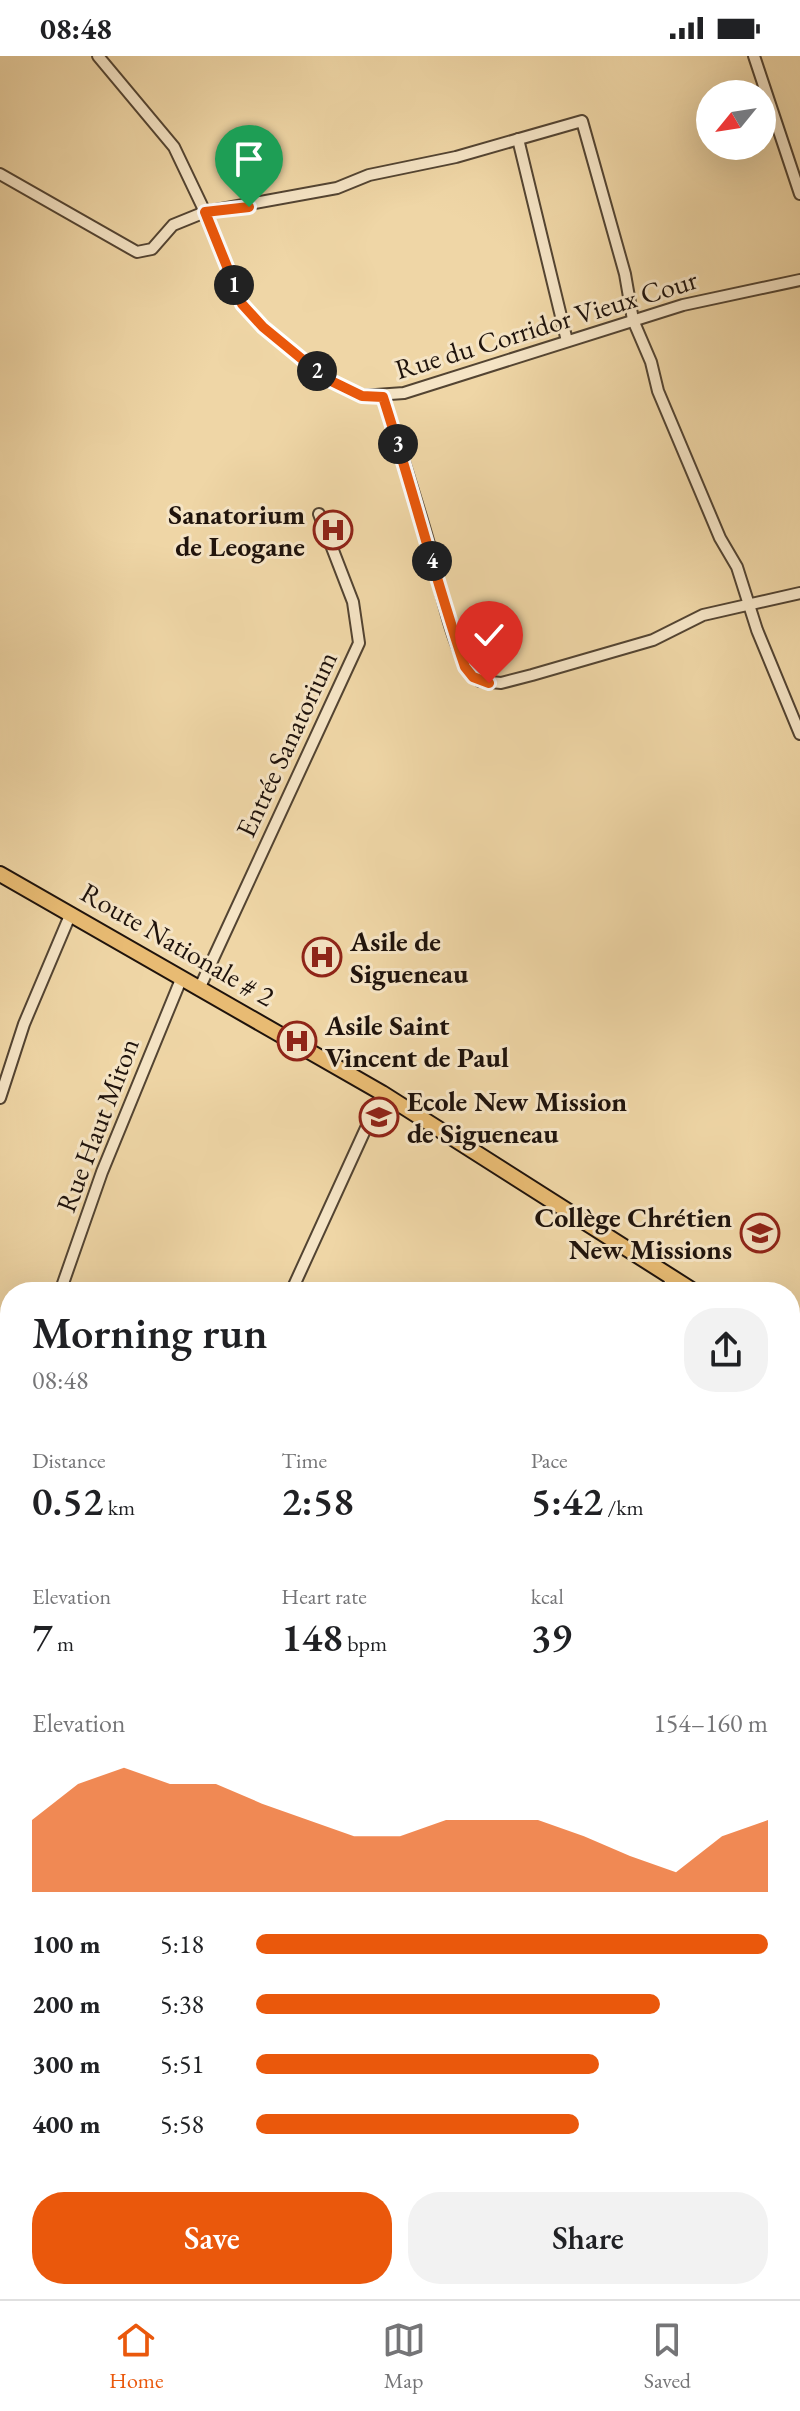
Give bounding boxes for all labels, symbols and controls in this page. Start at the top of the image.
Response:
text: 08:48 [40,9,112,48]
north arrow [696,80,776,160]
map controls [696,80,776,160]
pin [215,125,283,207]
icon: arrive [227,137,271,181]
street label: Rue du Corridor Vieux Cour [390,261,702,387]
pin: 1 [214,265,254,305]
text: 1 [228,270,240,299]
pin: 2 [297,351,337,391]
text: 2 [311,356,323,385]
pin: 3 [378,424,418,464]
text: 3 [392,429,404,458]
place label: Sanatorium de Leogane [168,496,305,564]
hospital icon: Sanatorium de Leogane [312,509,354,551]
pin: 4 [412,541,452,581]
text: 4 [426,546,438,575]
pin [455,601,523,683]
icon: check [467,613,511,657]
street label: Entrée Sanatorium [227,645,345,843]
street label: Route Nationale # 2 [75,874,282,1014]
place label: Asile de Sigueneau [349,923,469,991]
hospital icon: Asile de Sigueneau [301,936,343,978]
place label: Asile Saint Vincent de Paul [324,1007,509,1075]
hospital icon: Asile Saint Vincent de Paul [276,1020,318,1062]
street label: Rue Haut Miton [47,1033,147,1217]
place label: Ecole New Mission de Sigueneau [407,1083,627,1151]
school or university icon: Ecole New Mission de Sigueneau [358,1096,400,1138]
place label: Collège Chrétien New Missions [535,1199,732,1267]
school or university icon: Collège Chrétien New Missions [739,1212,781,1254]
text: Morning run [32,1304,268,1361]
button: share [684,1308,768,1392]
text: 08:48 [32,1363,88,1397]
text: Distance [32,1446,105,1475]
text: Time [281,1446,327,1475]
text: Pace [531,1446,568,1475]
text: 0.52 [32,1475,103,1527]
text: 2:58 [281,1475,354,1527]
text: 5:42 [531,1475,603,1527]
text: km [103,1493,135,1522]
text: /km [603,1493,644,1522]
text: Elevation [32,1582,111,1611]
text: Heart rate [281,1582,367,1611]
text: kcal [531,1582,564,1611]
text: 7 [32,1611,53,1663]
text: 148 [281,1611,343,1663]
text: 39 [531,1611,572,1663]
text: m [53,1629,74,1658]
text: bpm [343,1629,387,1658]
text: Elevation [32,1706,126,1740]
text: 154–160 m [653,1706,768,1740]
text: 100 m [32,1927,100,1961]
text: 5:18 [160,1927,204,1961]
text: 200 m [32,1987,100,2021]
text: 5:38 [160,1987,204,2021]
text: 300 m [32,2047,100,2081]
text: 5:51 [160,2047,204,2081]
text: 400 m [32,2107,100,2141]
text: 5:58 [160,2107,204,2141]
button: Save [32,2192,392,2284]
button: Share [408,2192,768,2284]
tab: Home [109,2318,163,2395]
tab: Map [382,2318,426,2395]
tab: Saved [644,2318,691,2395]

